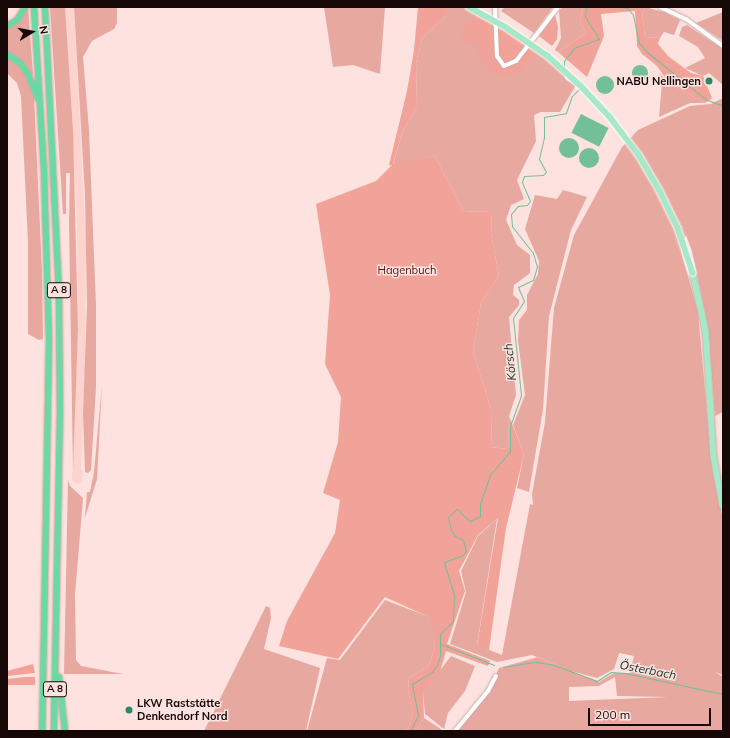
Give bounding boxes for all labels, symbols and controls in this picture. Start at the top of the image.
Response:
north arrow [12,12,52,52]
text: N [36,25,51,35]
place label: NABU Nellingen [617,74,701,88]
marker: NABU Nellingen [704,76,714,86]
park label: Hagenbuch [378,263,436,277]
road number: A 8 [46,282,72,298]
water label: Körsch [501,343,519,381]
water label: Österbach [618,657,678,683]
road number: A 8 [42,681,68,697]
place label: LKW Raststätte Denkendorf Nord [137,697,228,723]
scale bar [590,700,713,726]
marker: LKW Raststätte Denkendorf Nord [124,705,134,715]
text: 200 m [595,707,630,722]

